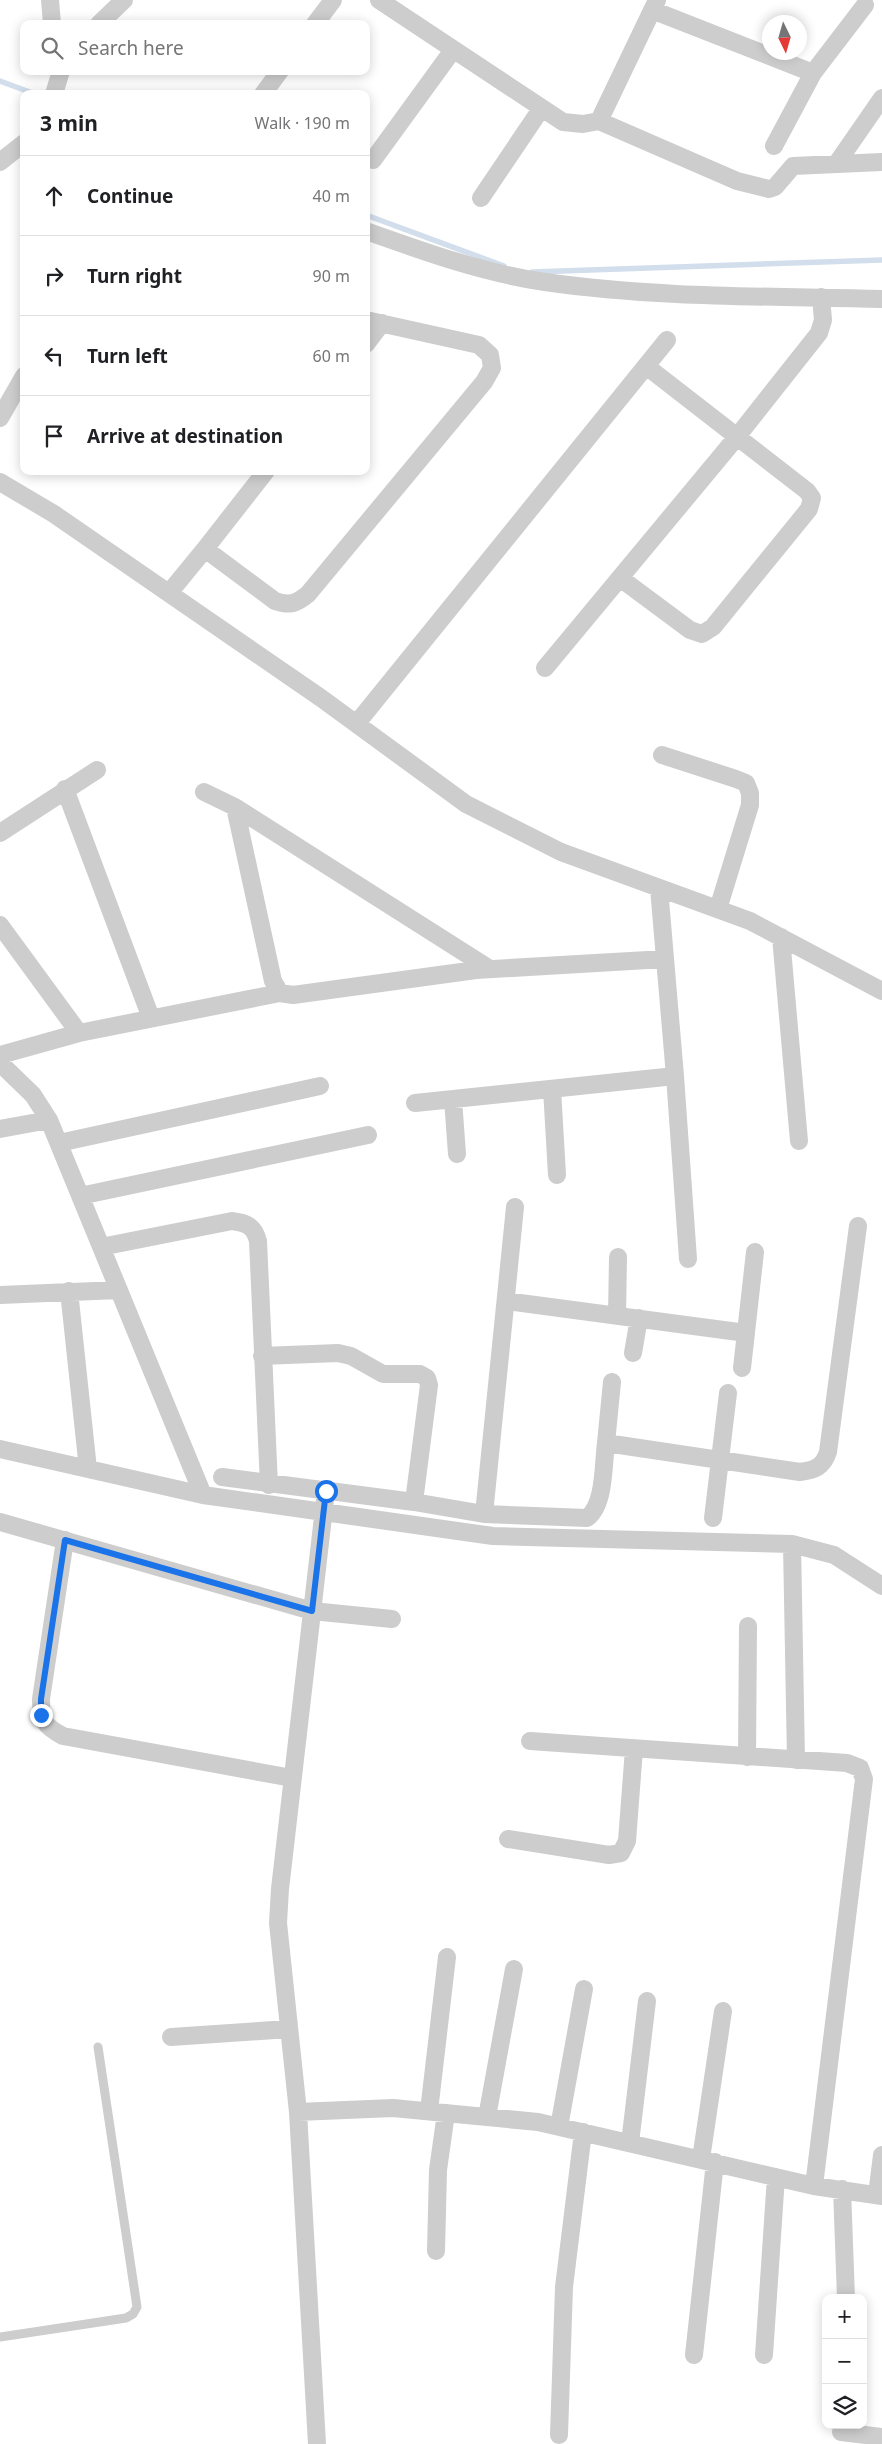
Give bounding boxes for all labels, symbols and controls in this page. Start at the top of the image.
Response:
north arrow [762,15,807,60]
search box [20,20,370,75]
icon: search [38,34,66,62]
text: Search here [78,35,184,61]
text: 3 min [40,109,98,137]
text: Walk · 190 m [255,112,350,134]
icon: ahead [40,182,68,210]
text: Continue [87,183,173,209]
text: 40 m [313,185,350,207]
icon: right [40,262,68,290]
text: Turn right [87,263,182,289]
text: 90 m [313,265,350,287]
icon: left [40,342,68,370]
text: Turn left [87,343,168,369]
text: 60 m [313,345,350,367]
icon: arrive [40,422,68,450]
text: Arrive at destination [87,423,283,449]
route start [315,1480,338,1503]
route end [30,1704,53,1727]
map controls [822,2294,867,2429]
button: + [822,2294,867,2339]
button: − [822,2339,867,2384]
button: layers [822,2384,867,2429]

